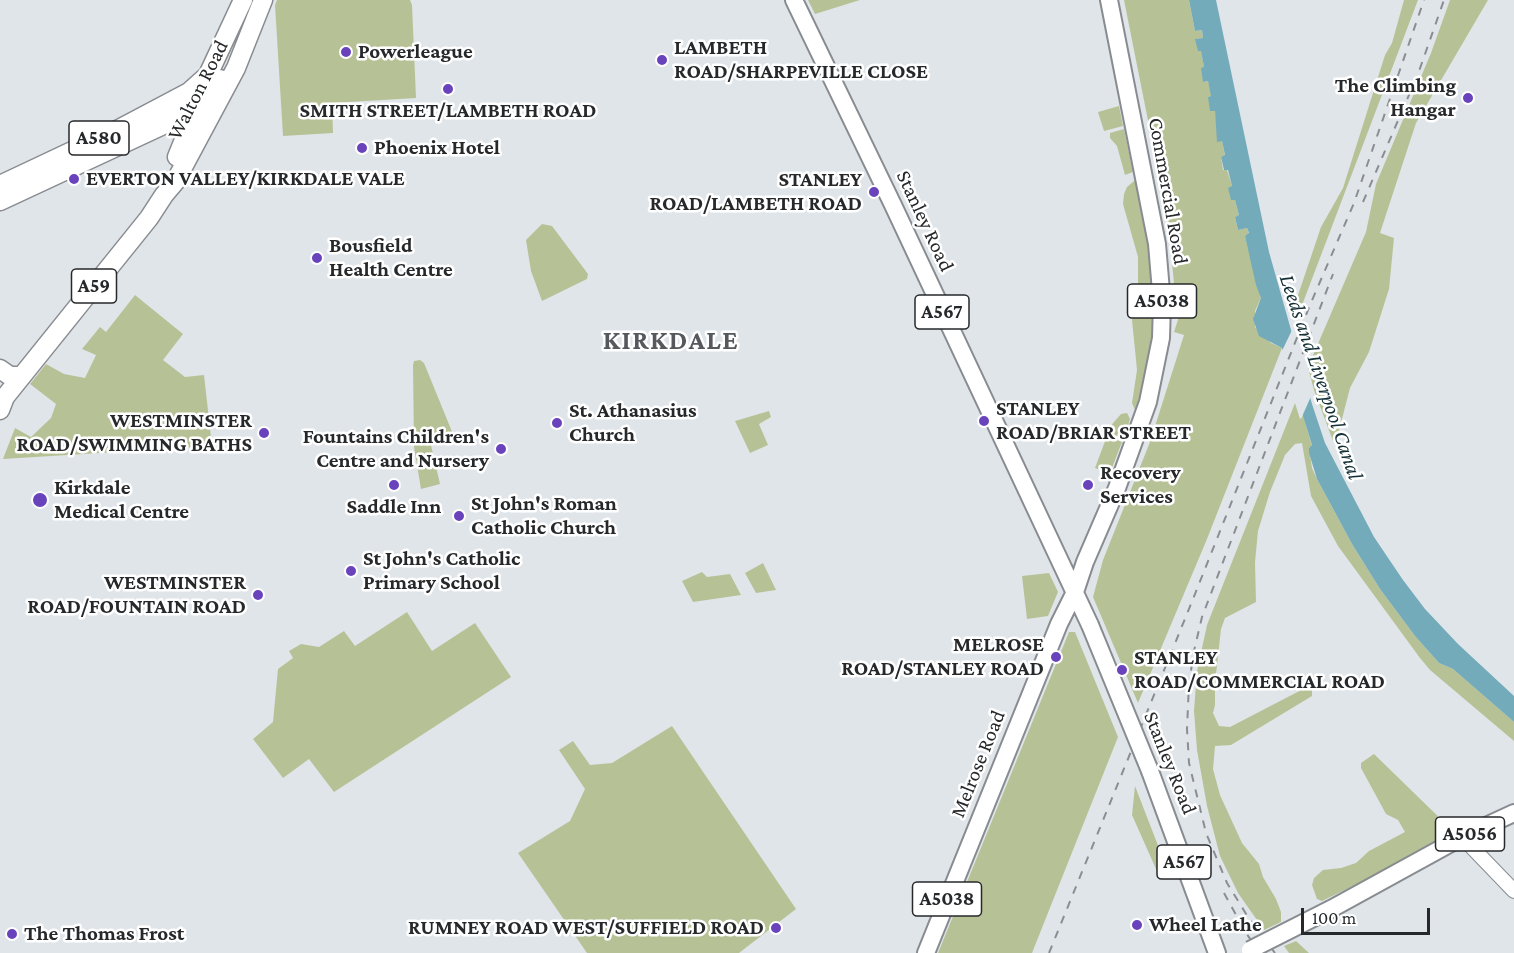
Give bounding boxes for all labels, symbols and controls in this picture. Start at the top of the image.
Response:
place label: LAMBETH ROAD/SHARPEVILLE CLOSE [674,35,928,85]
street label: Walton Road [162,36,234,144]
place label: Powerleague [358,39,473,65]
marker: Powerleague [339,45,353,59]
marker: LAMBETH ROAD/SHARPEVILLE CLOSE [655,53,669,67]
place label: The Climbing Hangar [1335,73,1456,123]
marker: SMITH STREET/LAMBETH ROAD [441,82,455,96]
marker: The Climbing Hangar [1461,91,1475,105]
place label: SMITH STREET/LAMBETH ROAD [300,98,596,124]
street label: Commercial Road [1143,116,1193,266]
road number: A580 [69,121,129,155]
place label: Phoenix Hotel [374,135,500,161]
marker: Phoenix Hotel [355,141,369,155]
place label: EVERTON VALLEY/KIRKDALE VALE [86,166,405,192]
street label: Stanley Road [891,166,959,276]
place label: STANLEY ROAD/LAMBETH ROAD [649,167,862,217]
marker: EVERTON VALLEY/KIRKDALE VALE [67,172,81,186]
marker: STANLEY ROAD/LAMBETH ROAD [867,185,881,199]
place label: Bousfield Health Centre [329,233,453,283]
marker: Bousfield Health Centre [310,251,324,265]
road number: A59 [72,269,116,303]
water label: Leeds and Liverpool Canal [1273,271,1369,483]
road number: A5038 [1128,284,1196,318]
road number: A567 [915,295,969,329]
district label: KIRKDALE [603,325,739,357]
place label: STANLEY ROAD/BRIAR STREET [996,396,1191,446]
place label: St. Athanasius Church [569,398,696,448]
place label: WESTMINSTER ROAD/SWIMMING BATHS [17,408,252,458]
marker: STANLEY ROAD/BRIAR STREET [977,414,991,428]
marker: St. Athanasius Church [550,416,564,430]
place label: Fountains Children's Centre and Nursery [303,424,489,474]
marker: WESTMINSTER ROAD/SWIMMING BATHS [257,426,271,440]
marker: Fountains Children's Centre and Nursery [494,442,508,456]
place label: Recovery Services [1100,460,1181,510]
place label: Kirkdale Medical Centre [54,475,189,525]
marker: Saddle Inn [387,478,401,492]
marker: Recovery Services [1081,478,1095,492]
marker: Kirkdale Medical Centre [31,491,49,509]
place label: St John's Roman Catholic Church [471,491,617,541]
place label: Saddle Inn [347,494,441,520]
marker: St John's Roman Catholic Church [452,509,466,523]
place label: St John's Catholic Primary School [363,546,520,596]
marker: St John's Catholic Primary School [344,564,358,578]
place label: WESTMINSTER ROAD/FOUNTAIN ROAD [27,570,246,620]
marker: WESTMINSTER ROAD/FOUNTAIN ROAD [251,588,265,602]
place label: MELROSE ROAD/STANLEY ROAD [841,632,1044,682]
place label: STANLEY ROAD/COMMERCIAL ROAD [1134,645,1385,695]
marker: MELROSE ROAD/STANLEY ROAD [1049,650,1063,664]
marker: STANLEY ROAD/COMMERCIAL ROAD [1115,663,1129,677]
street label: Melrose Road [945,707,1011,821]
street label: Stanley Road [1138,708,1202,818]
road number: A5056 [1436,817,1504,851]
road number: A567 [1157,845,1211,879]
road number: A5038 [912,882,982,916]
scale bar [1304,896,1433,934]
text: 100 m [1312,908,1356,928]
place label: Wheel Lathe [1149,912,1262,938]
place label: RUMNEY ROAD WEST/SUFFIELD ROAD [408,915,764,941]
marker: Wheel Lathe [1130,918,1144,932]
place label: The Thomas Frost [24,921,184,947]
marker: RUMNEY ROAD WEST/SUFFIELD ROAD [769,921,783,935]
marker: The Thomas Frost [5,927,19,941]

